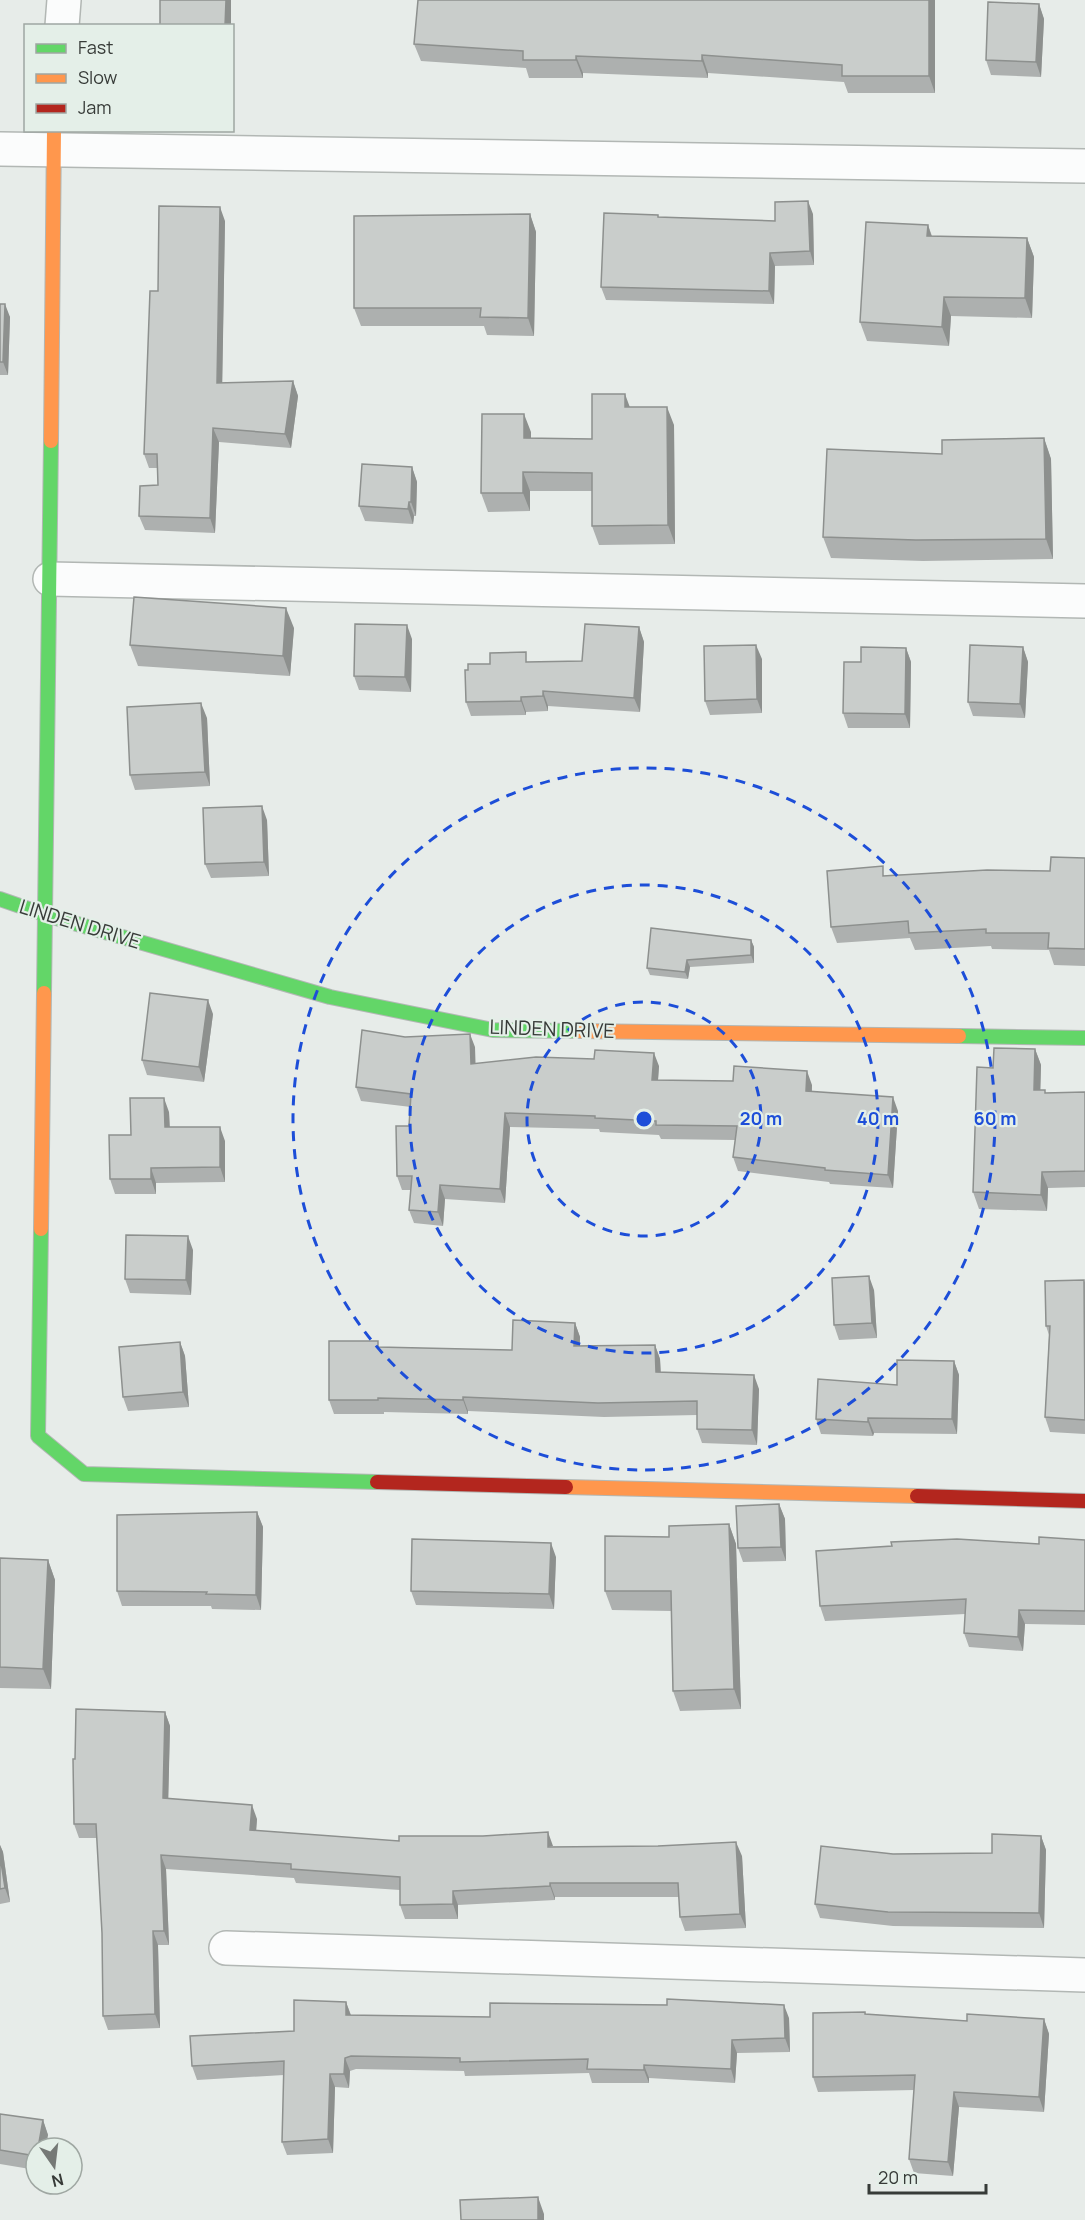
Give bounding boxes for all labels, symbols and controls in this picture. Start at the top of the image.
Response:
legend [24,24,234,132]
text: Fast [78,35,113,59]
text: Slow [78,65,118,89]
text: Jam [78,95,112,119]
street label: LINDEN DRIVE [16,892,144,955]
street label: LINDEN DRIVE [489,1013,615,1044]
text: 20 m [740,1106,782,1130]
text: 40 m [857,1106,899,1130]
text: 60 m [974,1106,1016,1130]
centre of rings [634,1109,654,1129]
north arrow [24,2136,84,2196]
scale bar [869,2157,986,2195]
text: 20 m [878,2165,918,2189]
text: N [49,2168,66,2193]

